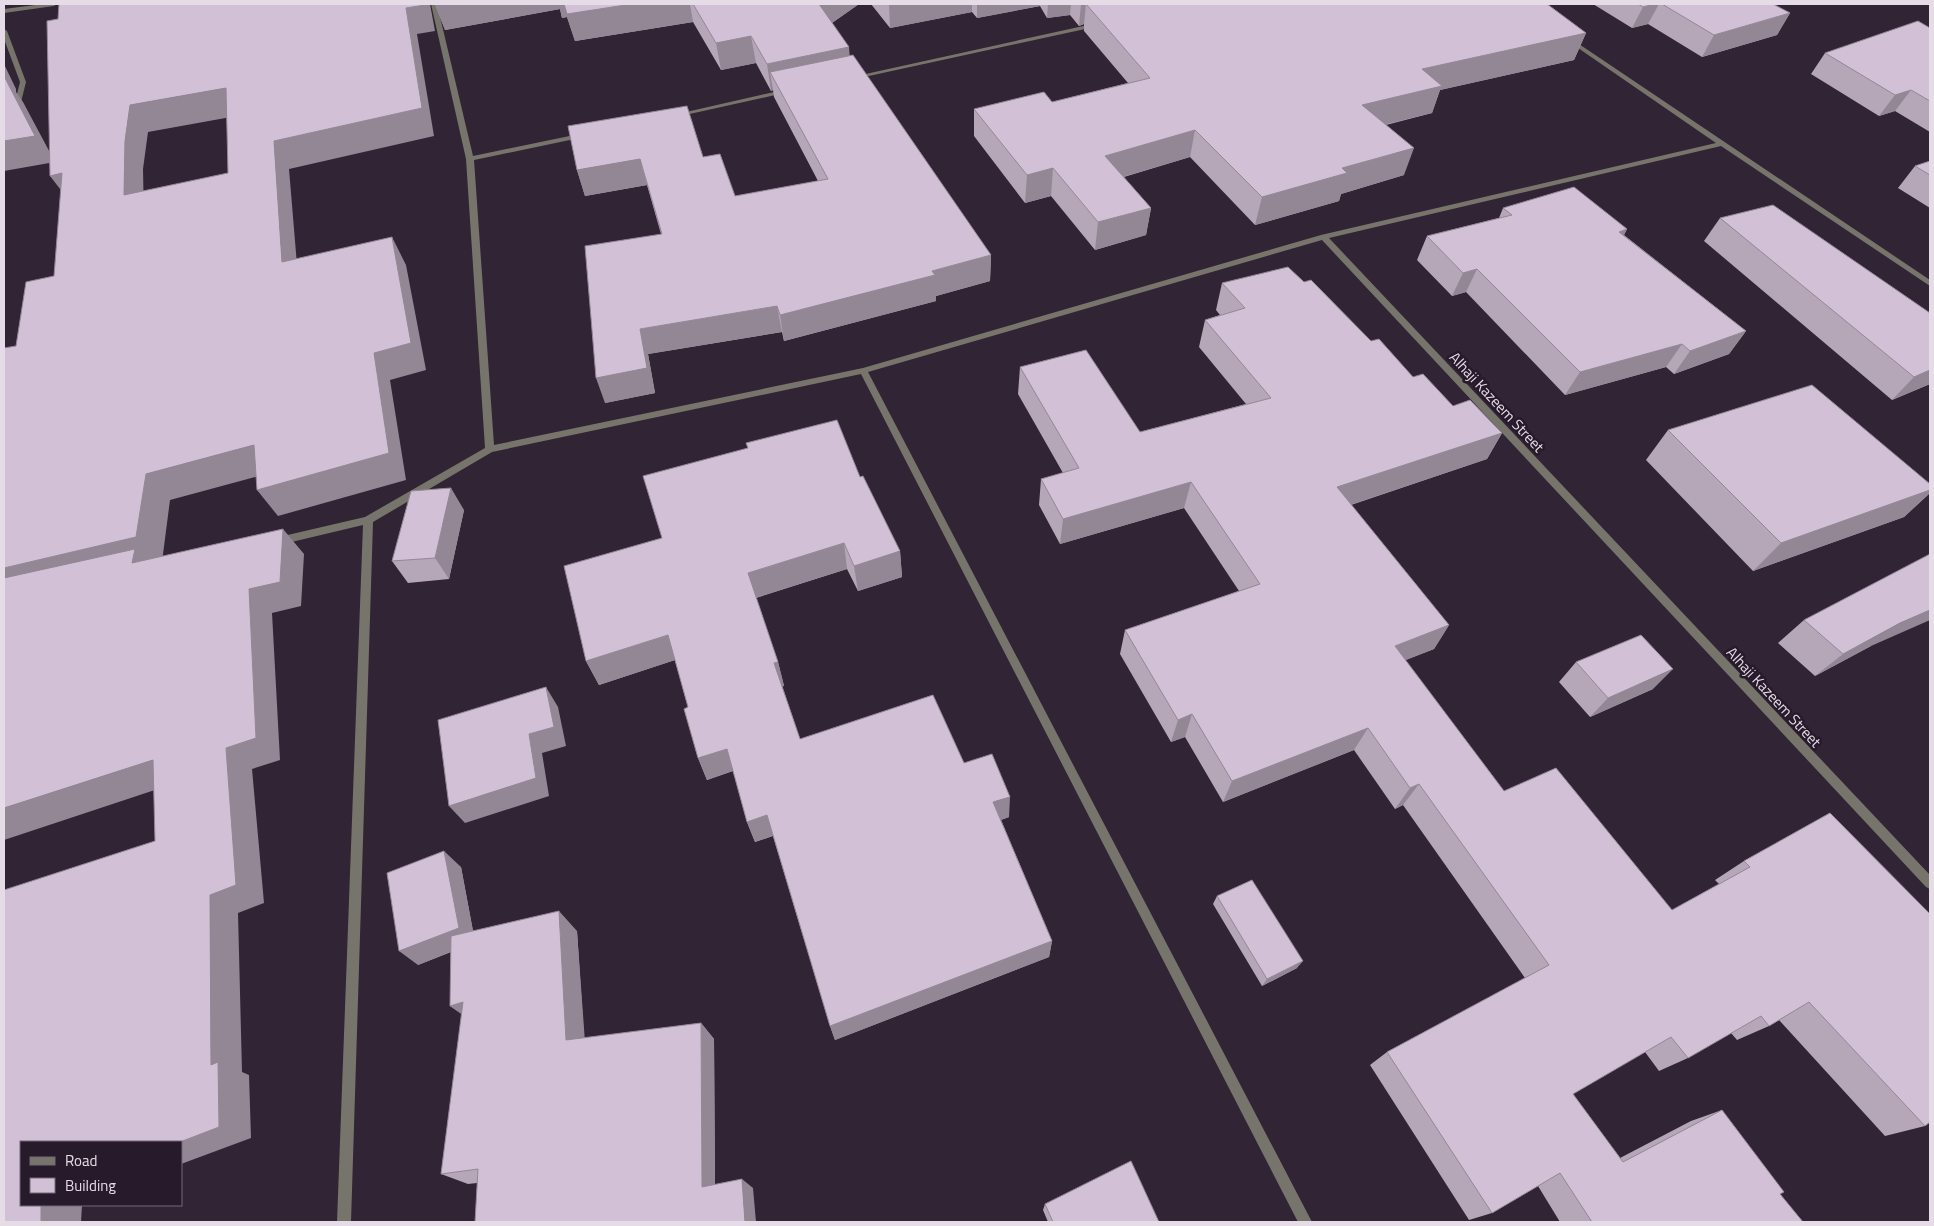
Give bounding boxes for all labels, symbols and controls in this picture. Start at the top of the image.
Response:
street label: Alhaji Kazeem Street [1444,346,1550,458]
street label: Alhaji Kazeem Street [1721,641,1827,753]
legend [20,1141,182,1206]
text: Road [65,1149,97,1172]
text: Building [65,1174,116,1197]

